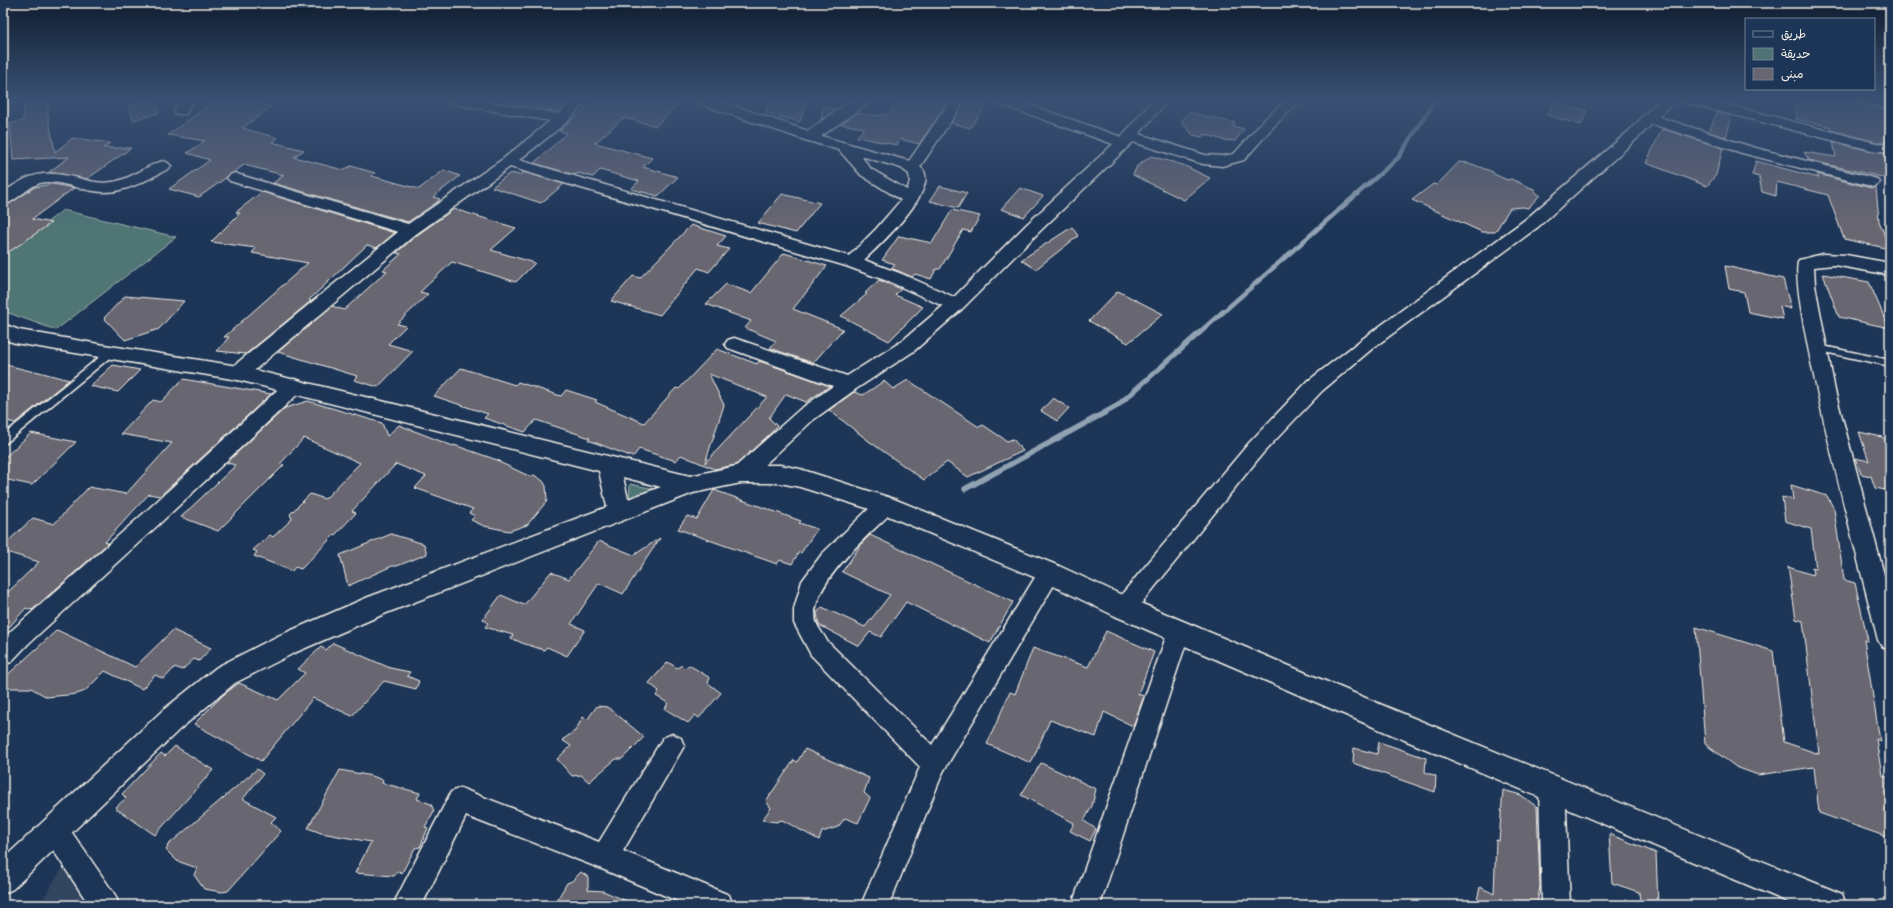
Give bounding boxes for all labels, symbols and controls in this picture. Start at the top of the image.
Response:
legend [1745,18,1875,90]
text: طريق [1781,26,1806,44]
text: حديقة [1781,46,1810,64]
text: مبنى [1781,66,1804,84]

